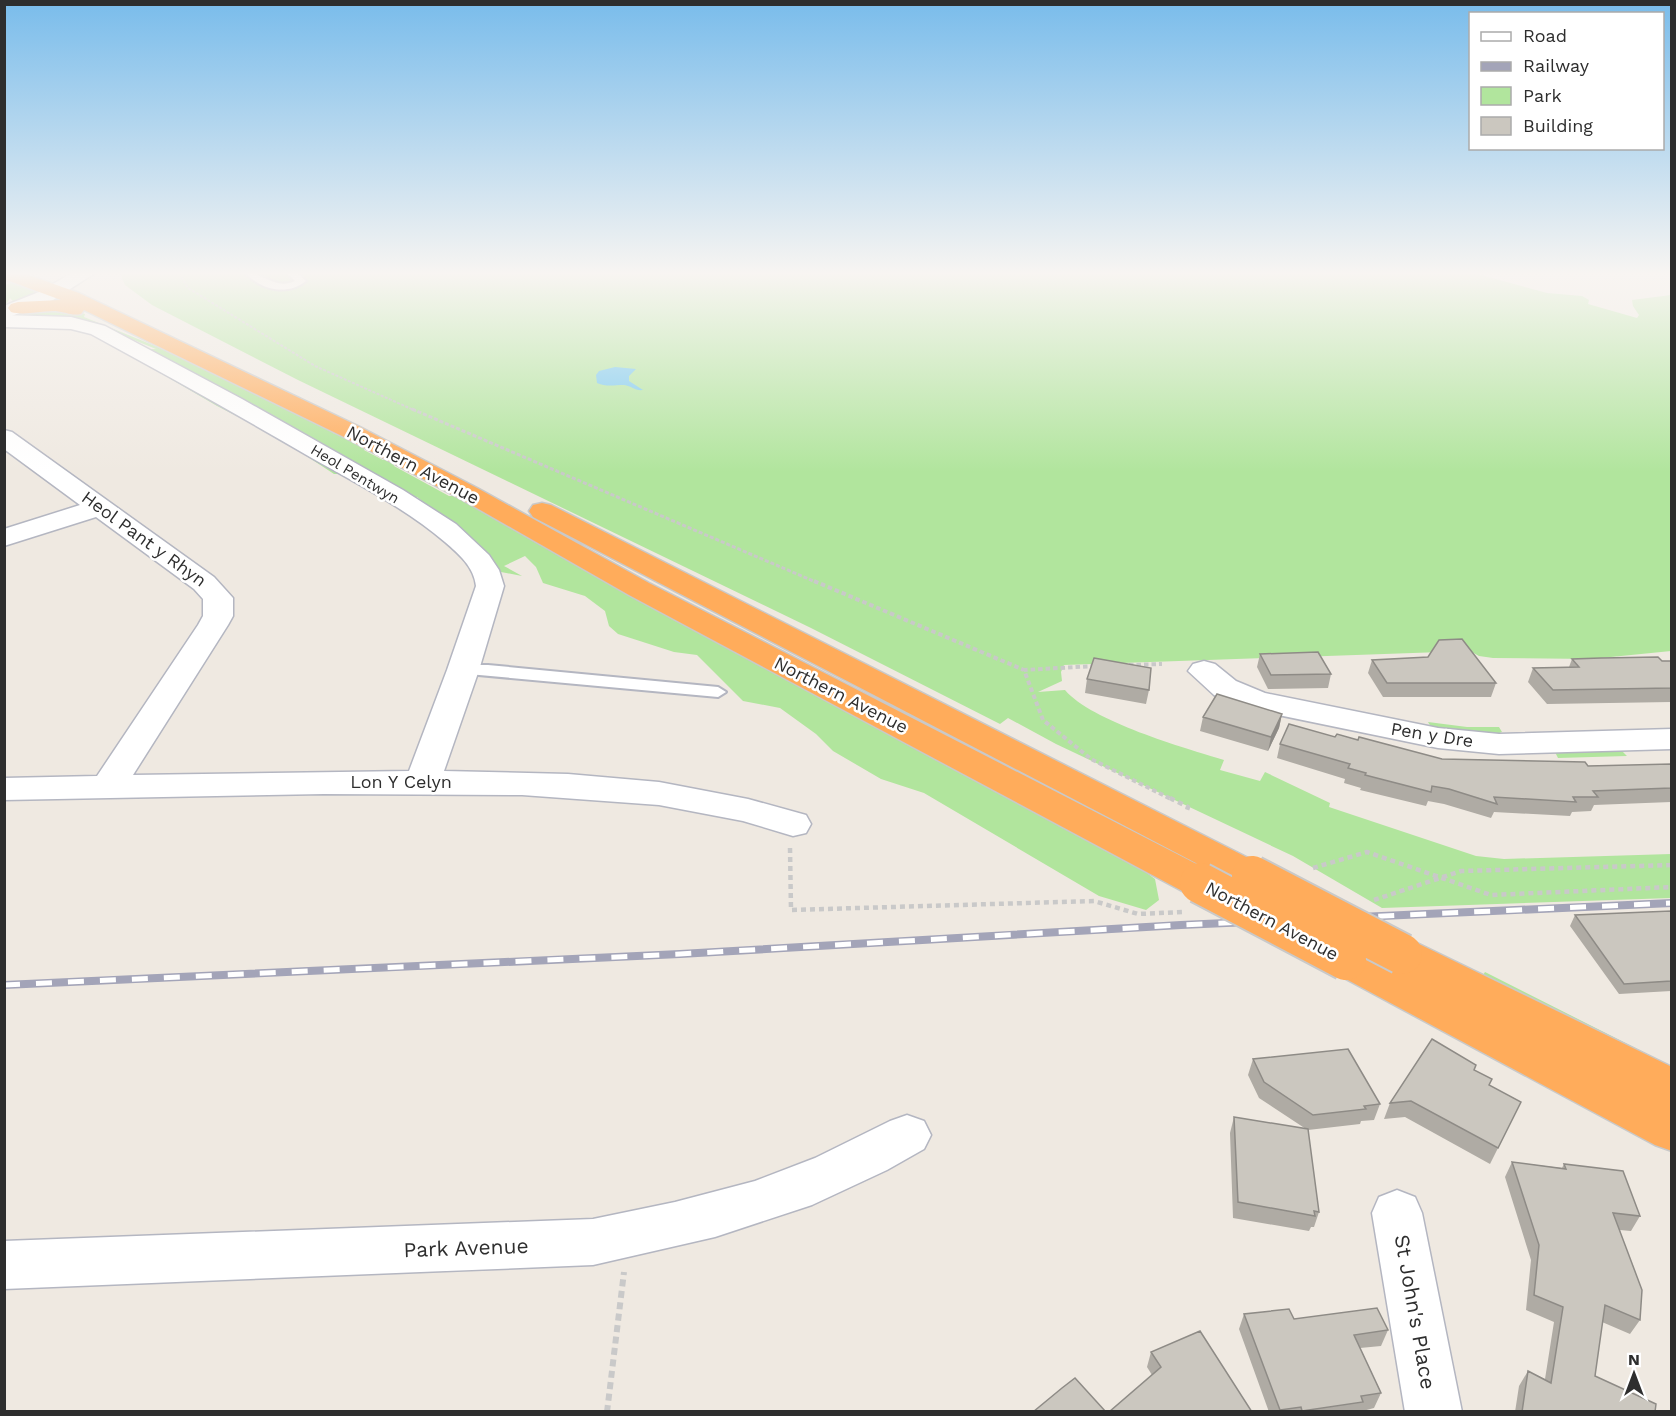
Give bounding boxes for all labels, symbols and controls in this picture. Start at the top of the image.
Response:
legend [1469,12,1664,150]
text: Road [1523,25,1567,46]
text: Railway [1523,55,1590,76]
text: Park [1523,85,1562,106]
text: Building [1523,115,1593,136]
street label: Northern Avenue [343,421,483,508]
street label: Heol Pentwyn [307,440,403,508]
street label: Heol Pant y Rhyn [78,486,211,591]
street label: Northern Avenue [771,652,912,737]
street label: Pen y Dre [1389,718,1475,751]
street label: Lon Y Celyn [350,771,452,792]
street label: Northern Avenue [1202,877,1342,964]
street label: Park Avenue [403,1233,529,1262]
street label: St John's Place [1390,1233,1441,1391]
north arrow [1604,1344,1664,1404]
text: N [1628,1350,1640,1369]

